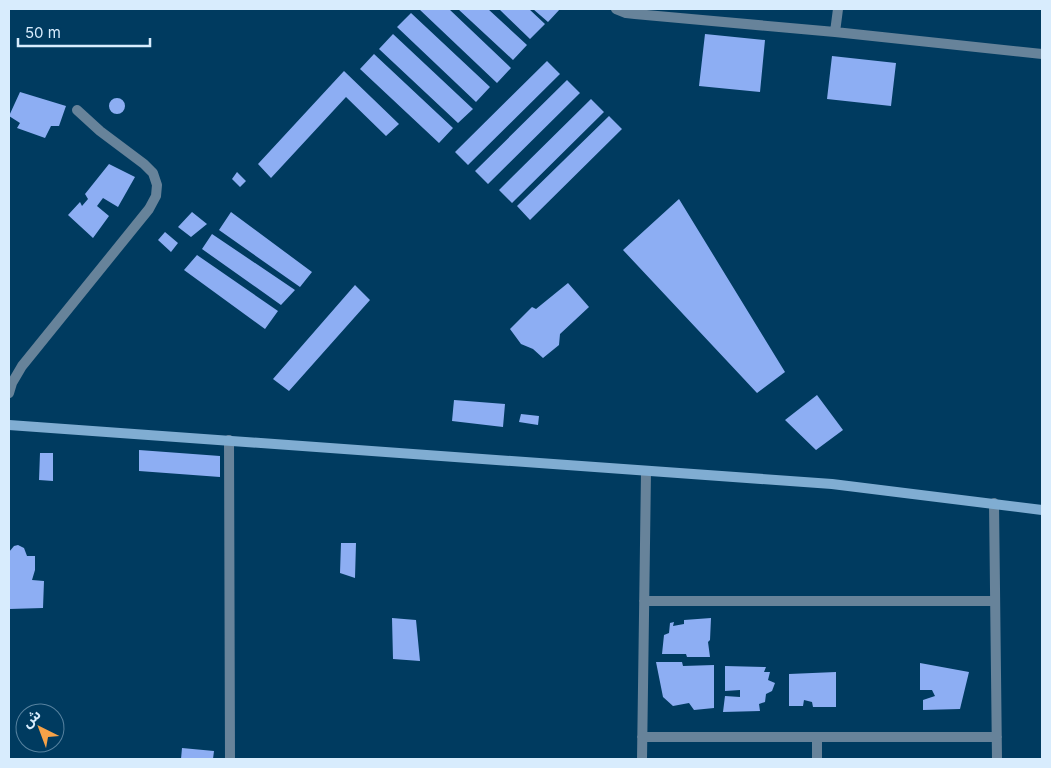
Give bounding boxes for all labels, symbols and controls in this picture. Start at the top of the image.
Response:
scale bar [18,15,150,47]
text: 50 m [25,23,61,42]
north arrow [15,703,65,753]
text: ش [18,705,44,731]

